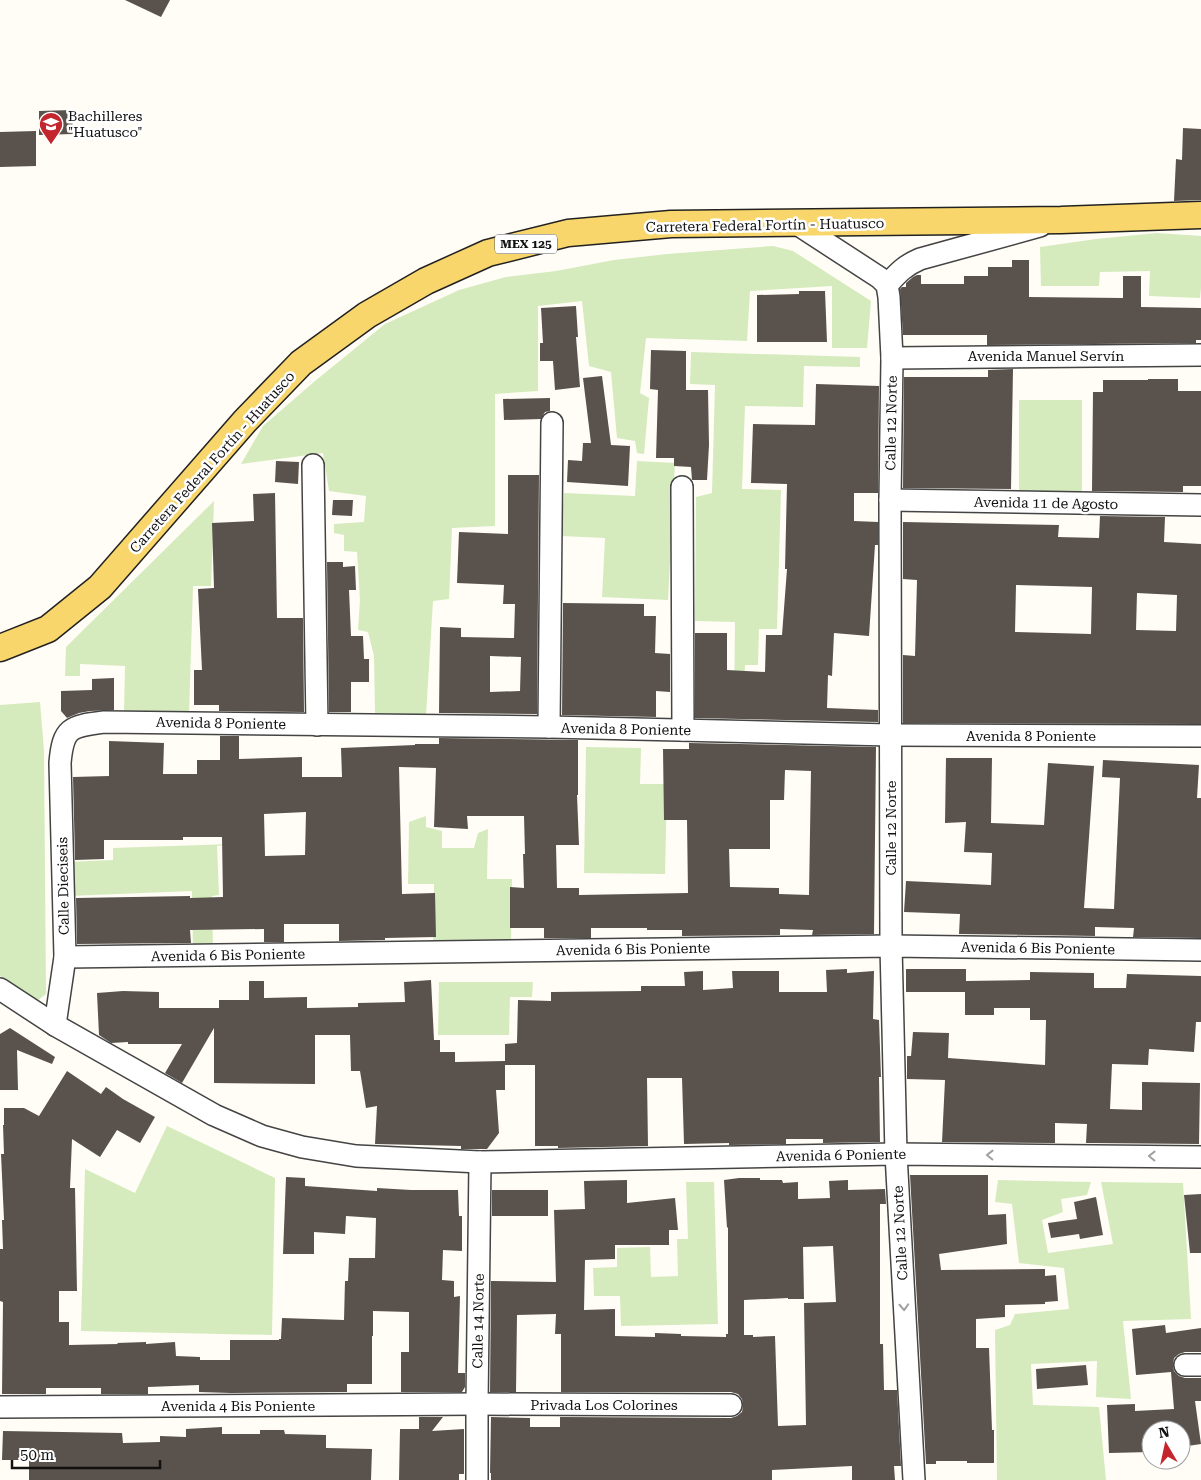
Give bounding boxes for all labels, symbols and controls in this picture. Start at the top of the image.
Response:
place label: Bachilleres "Huatusco" [68,108,143,140]
school or university icon: Bachilleres "Huatusco" [38,111,64,145]
street label: Carretera Federal Fortín - Huatusco [646,215,884,235]
road number: MEX 125 [495,234,557,253]
street label: Avenida Manuel Servín [968,348,1124,364]
street label: Carretera Federal Fortín - Huatusco [126,368,298,556]
street label: Calle 12 Norte [882,375,900,471]
street label: Avenida 11 de Agosto [974,494,1118,512]
street label: Avenida 8 Poniente [156,714,287,732]
street label: Avenida 8 Poniente [561,720,692,738]
street label: Avenida 8 Poniente [966,728,1096,744]
street label: Calle 12 Norte [883,780,899,876]
street label: Calle Dieciseis [54,836,72,935]
street label: Avenida 6 Bis Poniente [961,939,1116,957]
street label: Avenida 6 Bis Poniente [556,940,711,958]
street label: Avenida 6 Bis Poniente [151,946,306,964]
street label: Avenida 6 Poniente [776,1146,907,1164]
one-way arrow [986,1150,994,1160]
one-way arrow [1148,1151,1156,1162]
street label: Calle 12 Norte [890,1185,910,1281]
street label: Calle 14 Norte [469,1273,487,1369]
one-way arrow [899,1303,910,1311]
street label: Privada Los Colorines [530,1397,678,1413]
street label: Avenida 4 Bis Poniente [161,1398,315,1414]
north arrow [1141,1420,1191,1470]
text: N [1157,1423,1171,1441]
scale bar [12,1438,160,1470]
text: 50 m [20,1446,55,1464]

